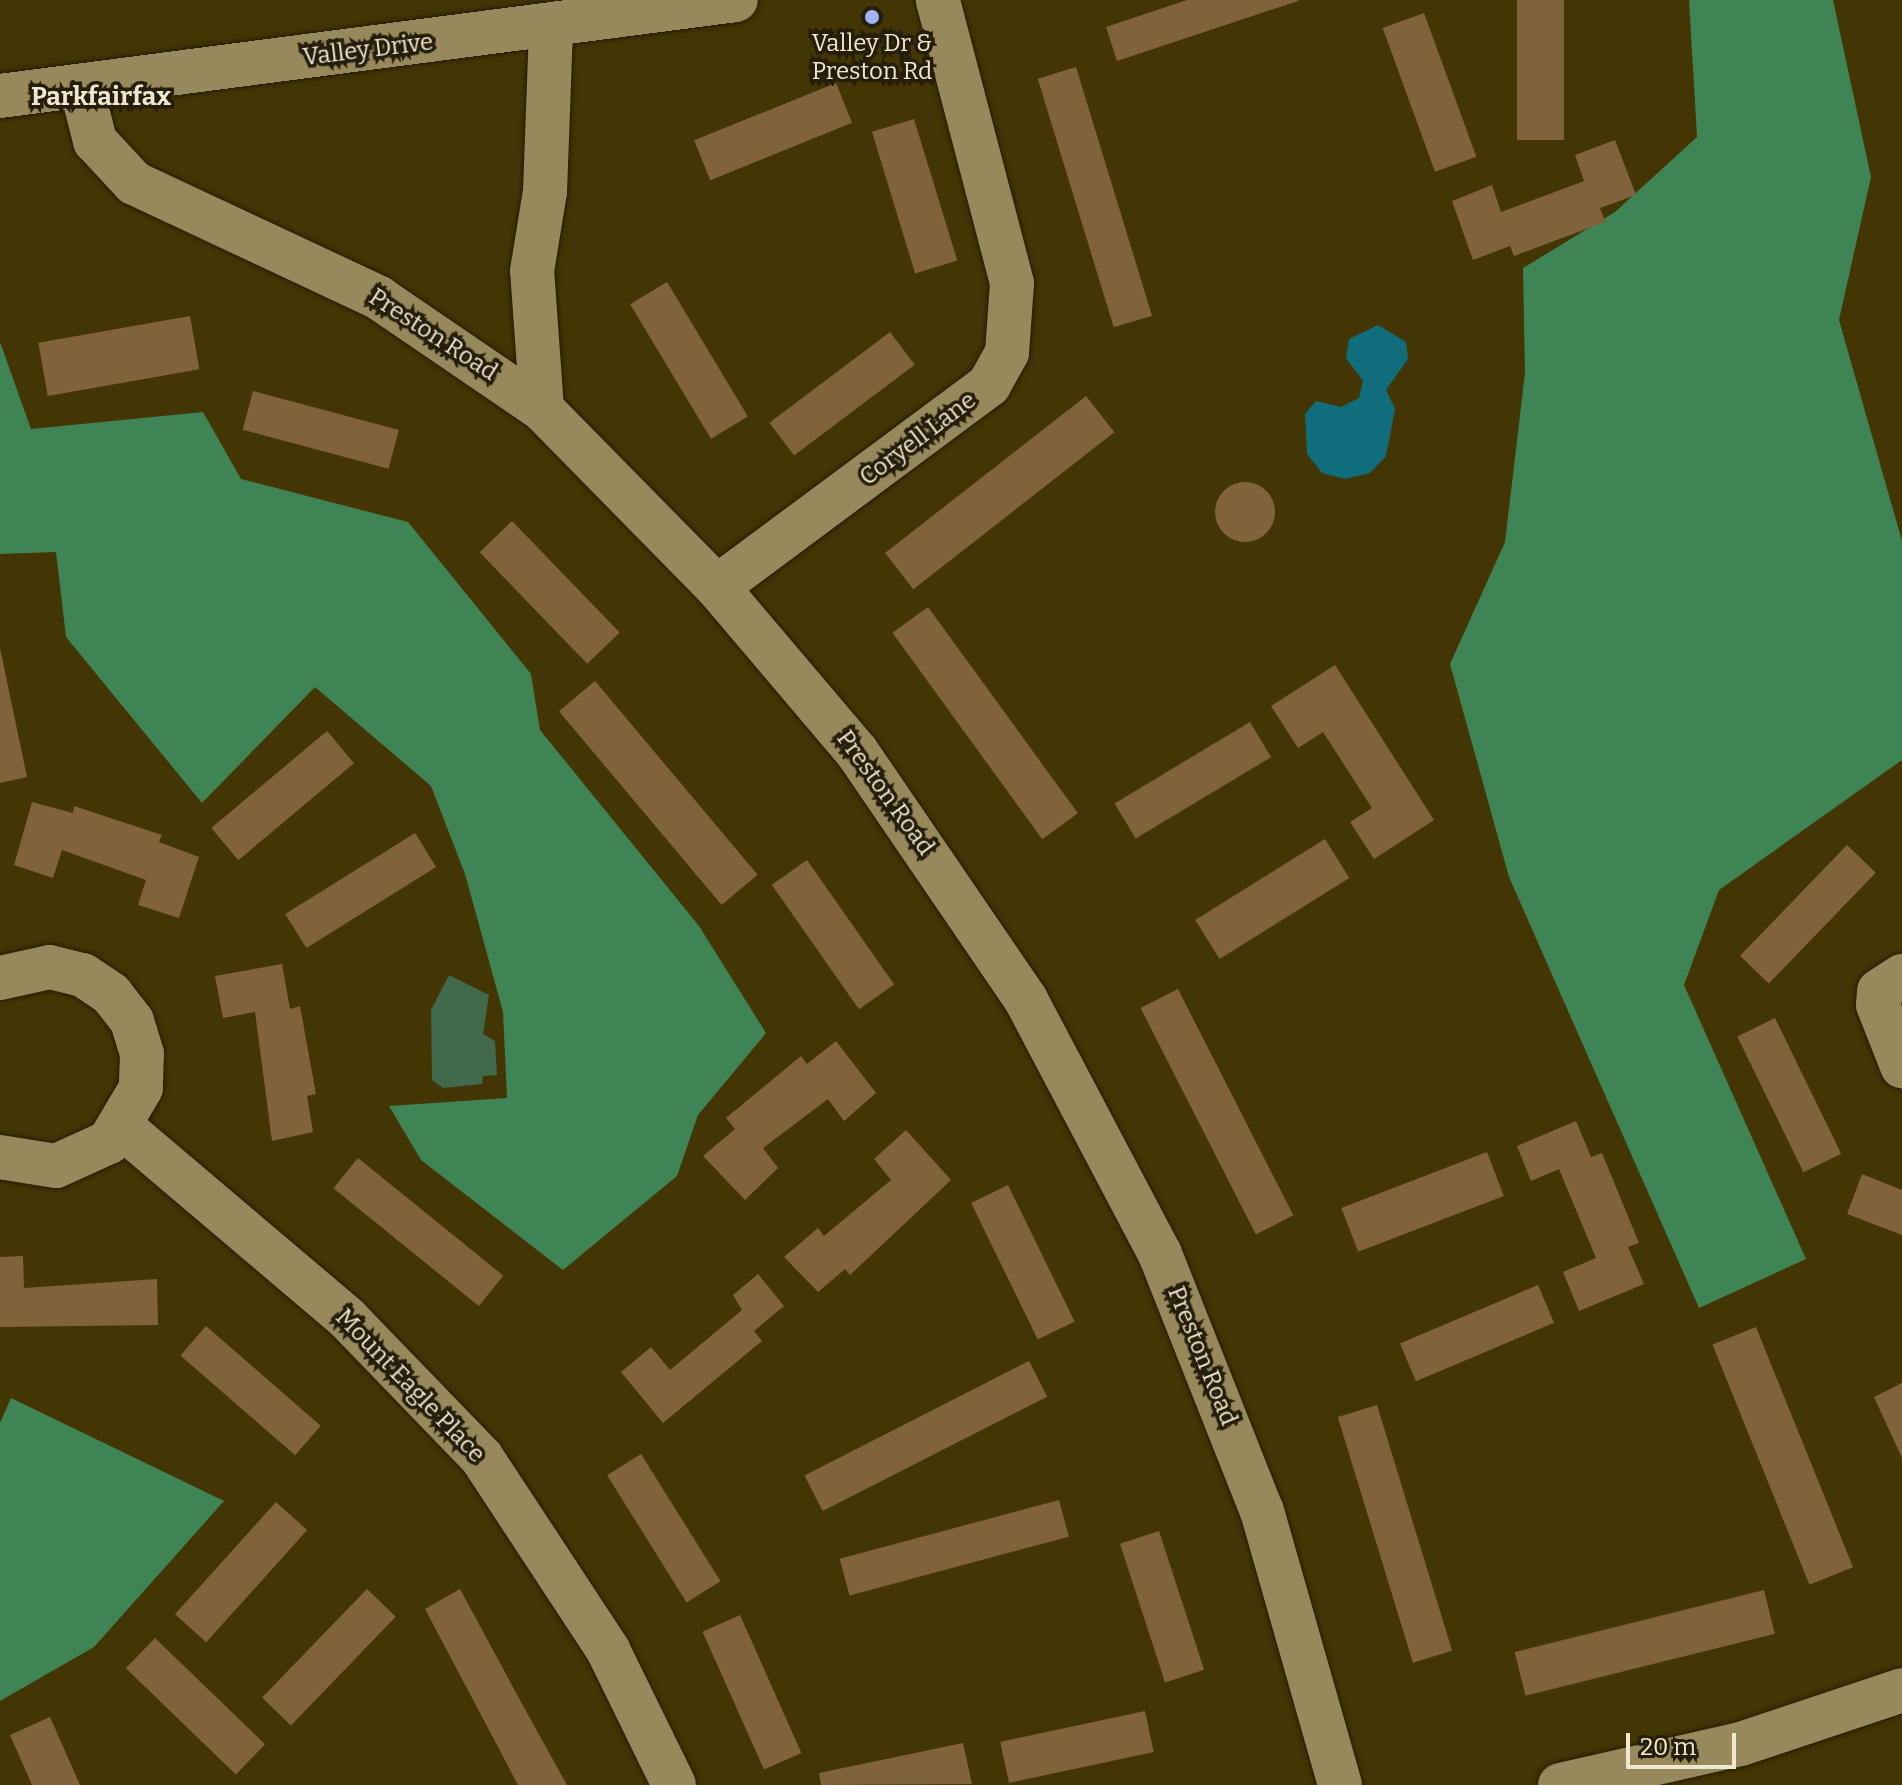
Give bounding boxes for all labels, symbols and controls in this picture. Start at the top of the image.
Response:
marker: Valley Dr & Preston Rd [863,8,881,26]
street label: Valley Drive [301,28,435,72]
place label: Valley Dr & Preston Rd [812,30,932,86]
district label: Parkfairfax [31,81,171,113]
street label: Preston Road [363,283,503,387]
street label: Coryell Lane [854,386,982,492]
street label: Preston Road [830,725,940,861]
street label: Preston Road [1161,1282,1243,1430]
street label: Mount Eagle Place [329,1303,491,1469]
scale bar [1630,1717,1740,1767]
text: 20 m [1640,1733,1696,1761]

